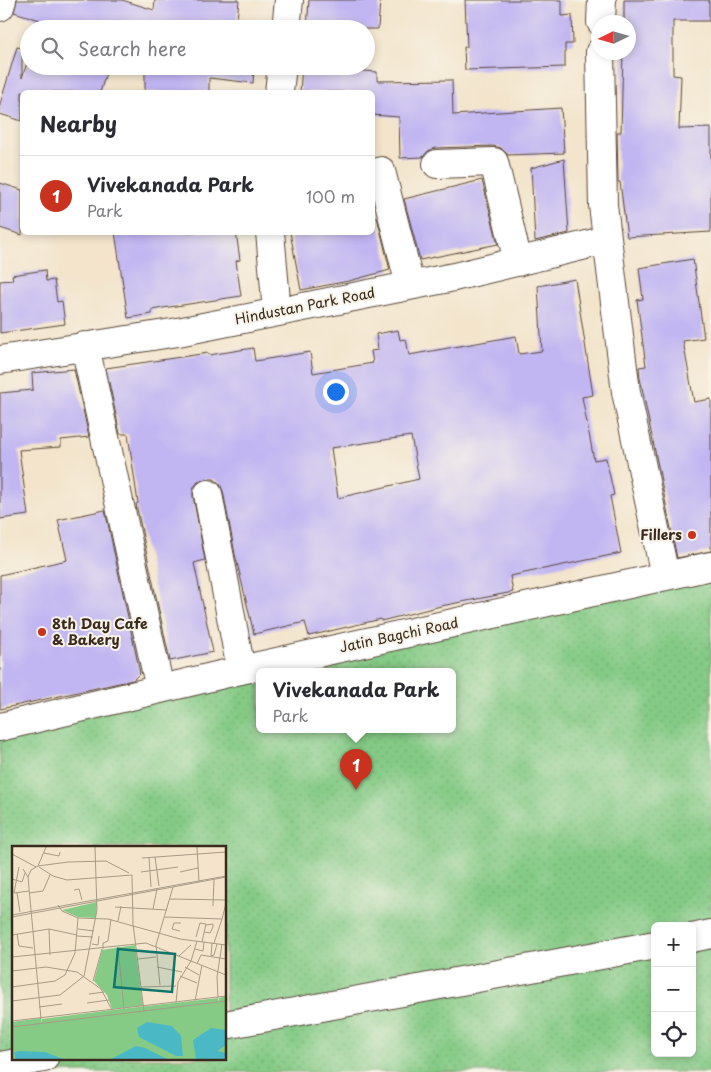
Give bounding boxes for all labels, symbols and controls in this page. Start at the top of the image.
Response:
north arrow [591,15,636,60]
search box [20,20,375,75]
icon: search [38,34,66,62]
text: Search here [78,34,187,62]
text: Nearby [40,107,117,139]
text: Vivekanada Park [87,170,254,198]
text: 1 [52,184,60,208]
text: 100 m [306,184,355,208]
text: Park [87,198,123,222]
street label: Hindustan Park Road [233,282,377,329]
your location [323,379,349,405]
place label: Fillers [640,524,682,545]
marker: Fillers [686,529,698,541]
street label: Jatin Bagchi Road [337,612,460,657]
place label: 8th Day Cafe & Bakery [52,613,148,650]
marker: 8th Day Cafe & Bakery [36,626,48,638]
popup [256,668,456,733]
text: Vivekanada Park [273,675,439,703]
text: Park [273,703,308,727]
pin: 1 [340,749,372,790]
inset map [12,846,226,1060]
map controls [651,922,696,1057]
button: + [651,922,696,967]
button: − [651,967,696,1012]
button: locate [651,1012,696,1057]

